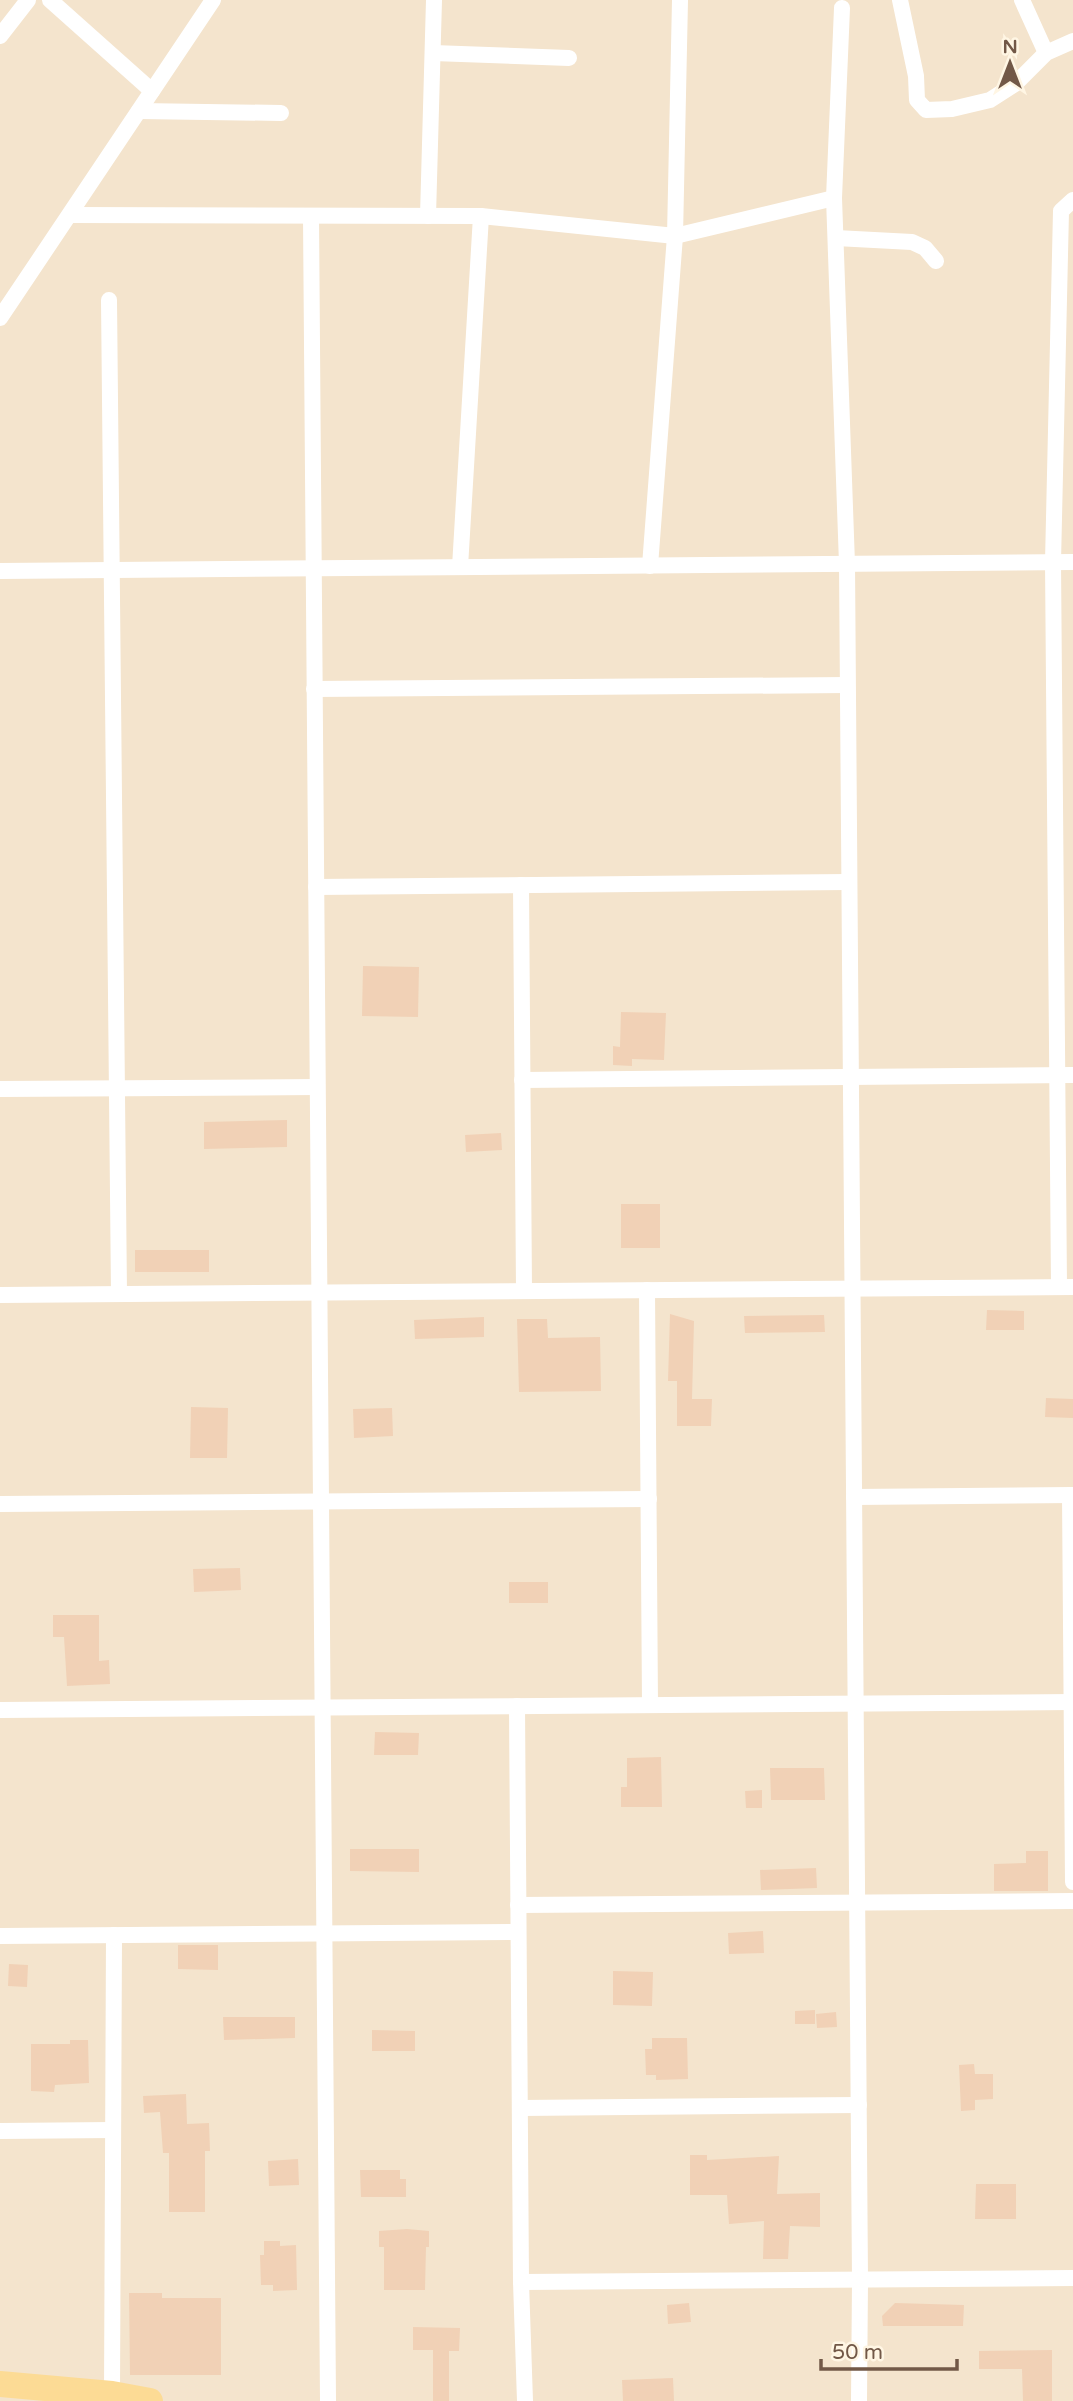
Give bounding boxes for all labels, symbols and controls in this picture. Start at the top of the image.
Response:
north arrow [975,28,1045,98]
text: N [1002,36,1018,58]
scale bar [821,2328,958,2372]
text: 50 m [832,2340,883,2365]

